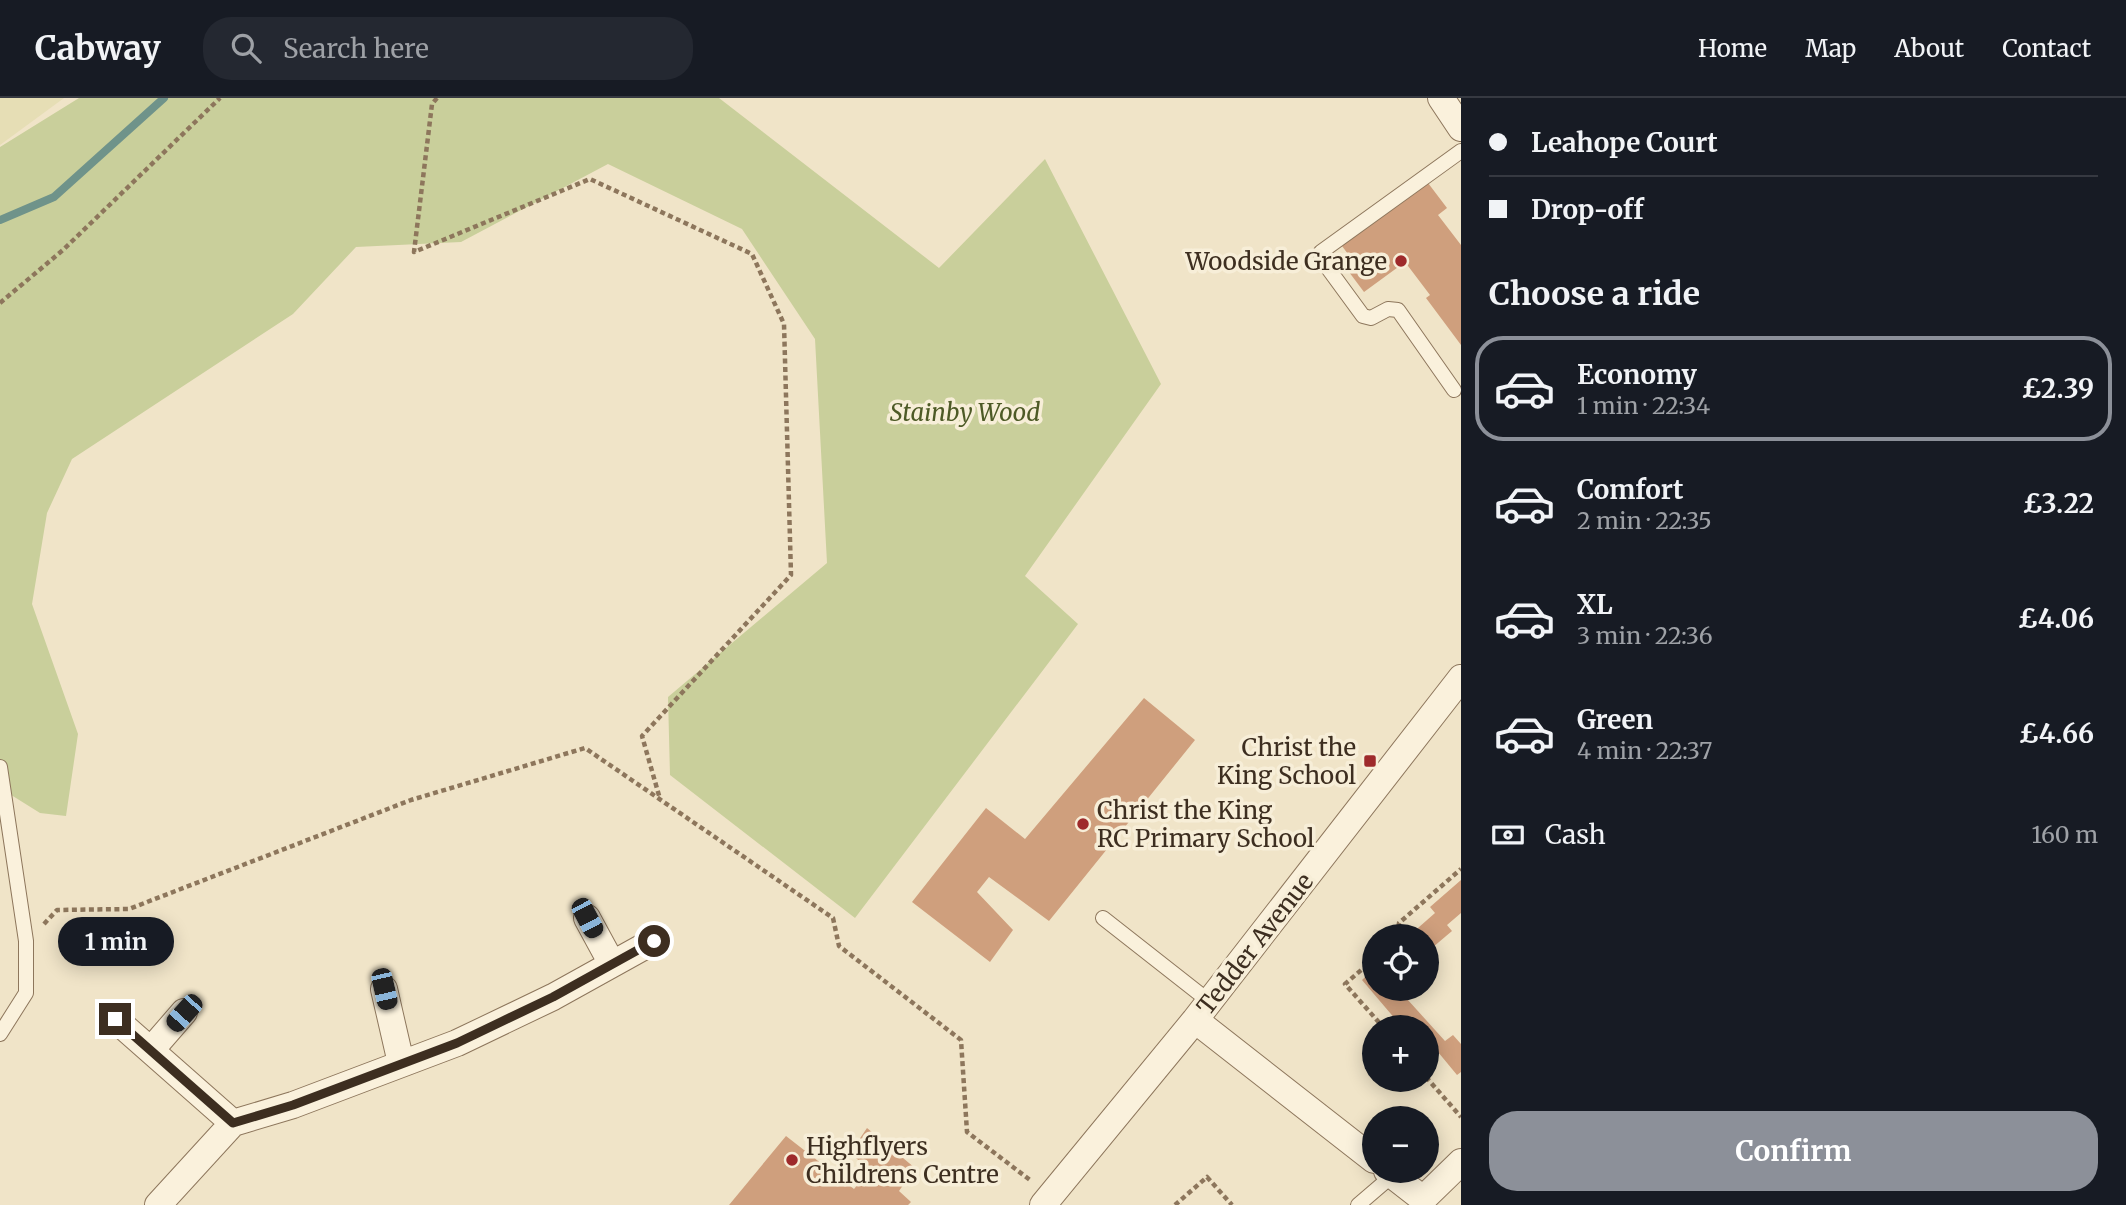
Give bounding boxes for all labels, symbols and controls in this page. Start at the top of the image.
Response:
search box [203,17,693,80]
text: Cabway [35,28,161,69]
icon: search [227,29,265,67]
text: Search here [283,32,429,65]
text: Home [1698,33,1767,64]
text: Map [1805,33,1856,64]
text: About [1894,33,1964,64]
text: Contact [2002,33,2091,64]
text: Leahope Court [1531,126,1718,159]
text: Drop-off [1531,193,1644,226]
place label: Woodside Grange [1184,246,1387,277]
marker: Woodside Grange [1393,253,1409,269]
text: Choose a ride [1489,274,1700,314]
icon: car [1493,357,1556,420]
text: Economy [1577,358,1697,391]
text: £2.39 [2022,372,2094,405]
text: 1 min · 22:34 [1577,391,1710,420]
park label: Stainby Wood [890,397,1040,428]
icon: car [1493,472,1556,535]
text: Comfort [1577,473,1683,506]
text: £3.22 [2023,487,2094,520]
text: 2 min · 22:35 [1577,506,1712,535]
icon: car [1493,587,1556,650]
text: XL [1577,588,1613,621]
text: £4.06 [2018,602,2094,635]
text: 3 min · 22:36 [1577,621,1713,650]
icon: car [1493,702,1556,765]
text: Green [1577,703,1653,736]
text: £4.66 [2019,717,2094,750]
place label: Christ the King School [1217,732,1356,791]
text: 4 min · 22:37 [1577,736,1712,765]
marker: Christ the King School [1362,753,1378,769]
place label: Christ the King RC Primary School [1097,795,1314,854]
marker: Christ the King RC Primary School [1075,816,1091,832]
icon: cash [1489,816,1527,854]
text: Cash [1545,818,1606,851]
text: 160 m [2032,820,2098,849]
street label: Tedder Avenue [1190,867,1320,1021]
car [568,895,607,941]
callout: 1 min [57,918,173,967]
map controls [1362,924,1439,1183]
button: locate [1362,924,1439,1001]
route start [638,925,670,957]
text: 1 min [85,927,147,956]
car [370,966,399,1012]
car [163,990,206,1036]
route end [99,1003,131,1035]
button: + [1362,1015,1439,1092]
button: − [1362,1106,1439,1183]
button: Confirm [1489,1111,2098,1191]
place label: Highflyers Childrens Centre [806,1131,999,1190]
marker: Highflyers Childrens Centre [784,1152,800,1168]

